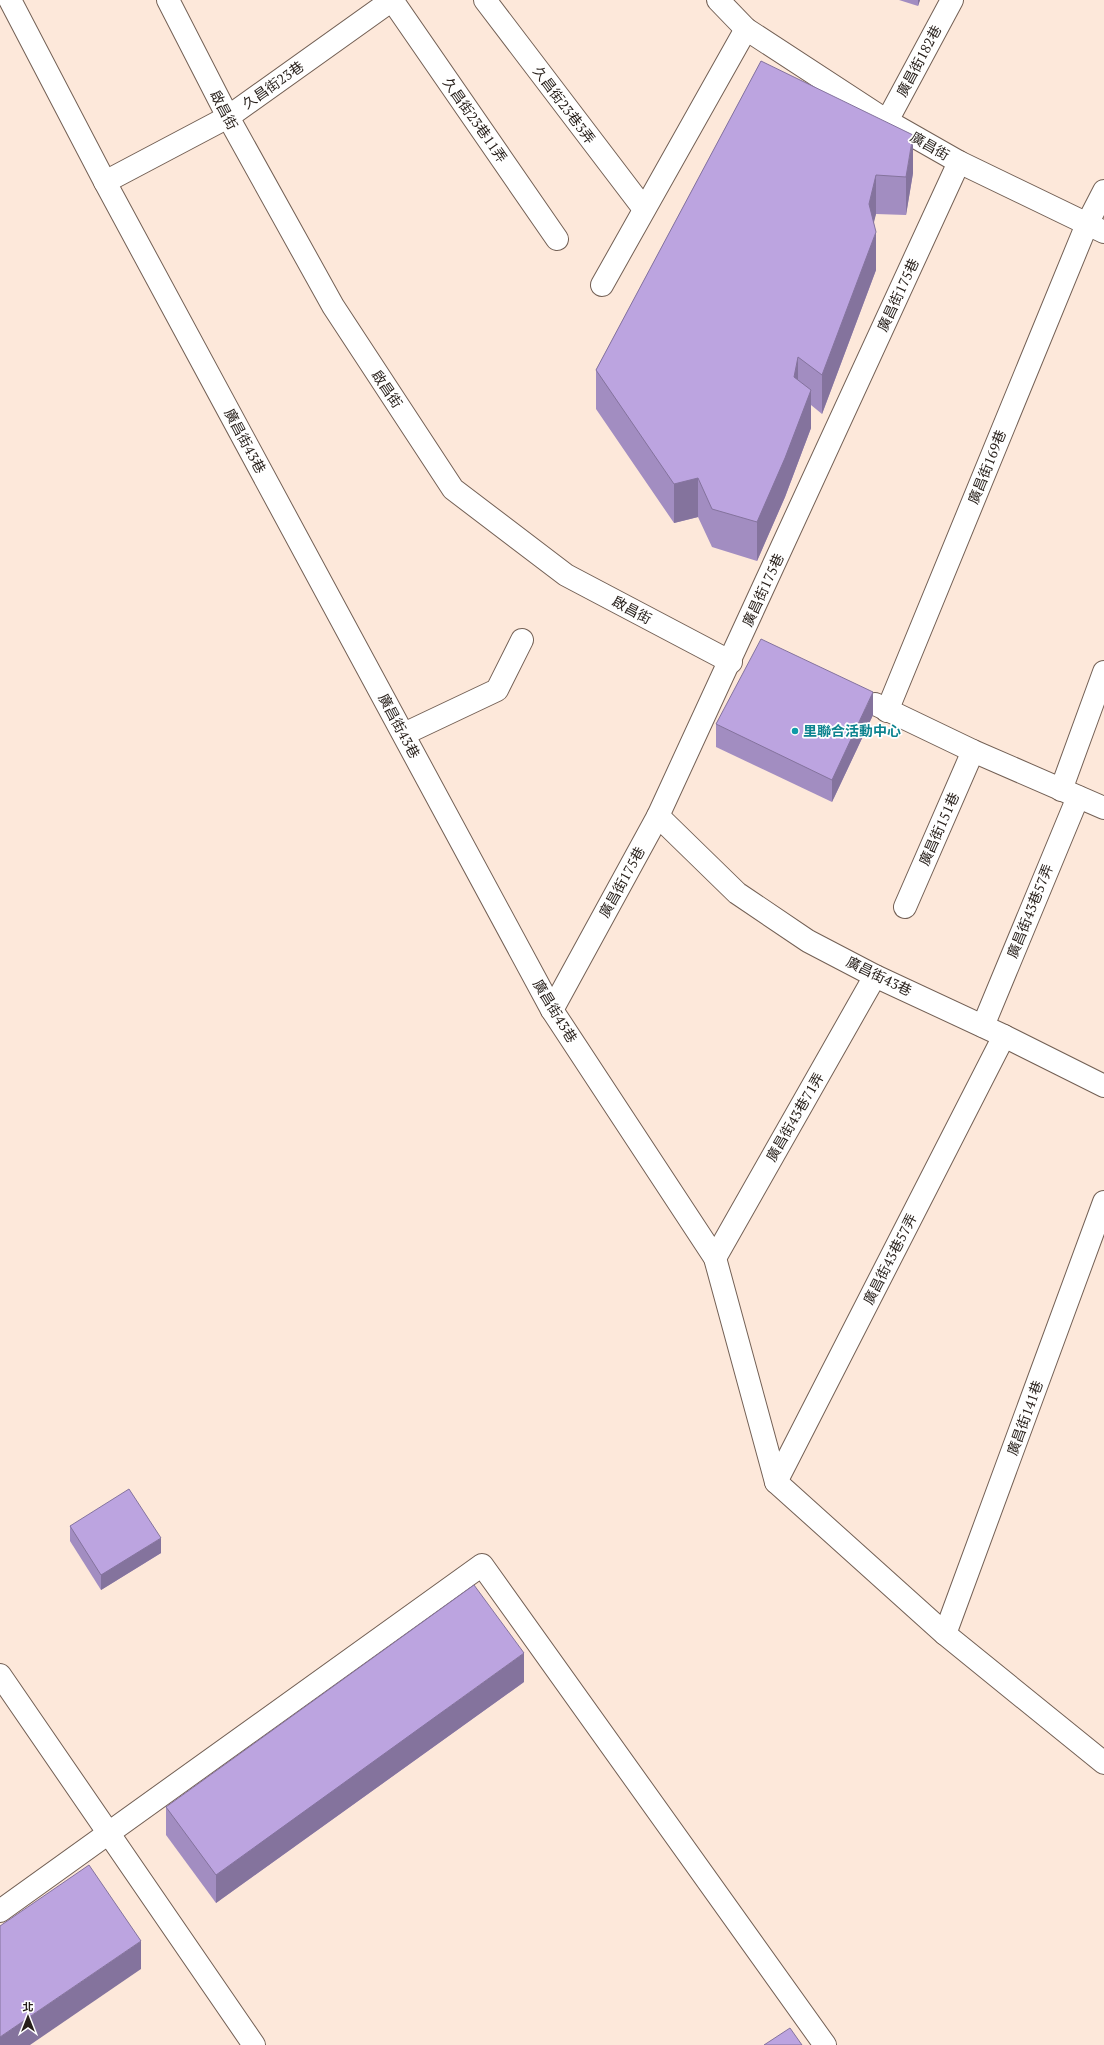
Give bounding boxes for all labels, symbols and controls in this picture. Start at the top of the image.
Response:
street label: 廣昌街182巷 [892,22,945,100]
street label: 久昌街23巷 [238,56,307,113]
street label: 久昌街23巷3弄 [529,62,600,147]
street label: 久昌街23巷11弄 [439,73,512,166]
street label: 啟昌街 [206,87,243,133]
street label: 廣昌街 [907,127,953,164]
street label: 廣昌街175巷 [872,255,923,334]
street label: 啟昌街 [368,366,407,411]
street label: 廣昌街43巷 [220,405,270,477]
street label: 廣昌街169巷 [963,427,1010,507]
street label: 廣昌街175巷 [737,550,788,629]
street label: 啟昌街 [609,591,655,628]
street label: 廣昌街43巷 [374,690,424,762]
place label: 里聯合活動中心 [803,721,901,740]
marker: 里聯合活動中心 [790,726,800,736]
street label: 廣昌街151巷 [914,789,963,868]
street label: 廣昌街175巷 [594,843,649,921]
street label: 廣昌街43巷57弄 [1002,861,1057,961]
street label: 廣昌街43巷 [843,951,915,1000]
street label: 廣昌街43巷 [529,975,582,1046]
street label: 廣昌街43巷71弄 [761,1069,828,1165]
street label: 廣昌街43巷57弄 [858,1210,921,1308]
street label: 廣昌街141巷 [1002,1378,1047,1458]
north arrow [8,1997,48,2037]
text: 北 [23,2000,34,2014]

